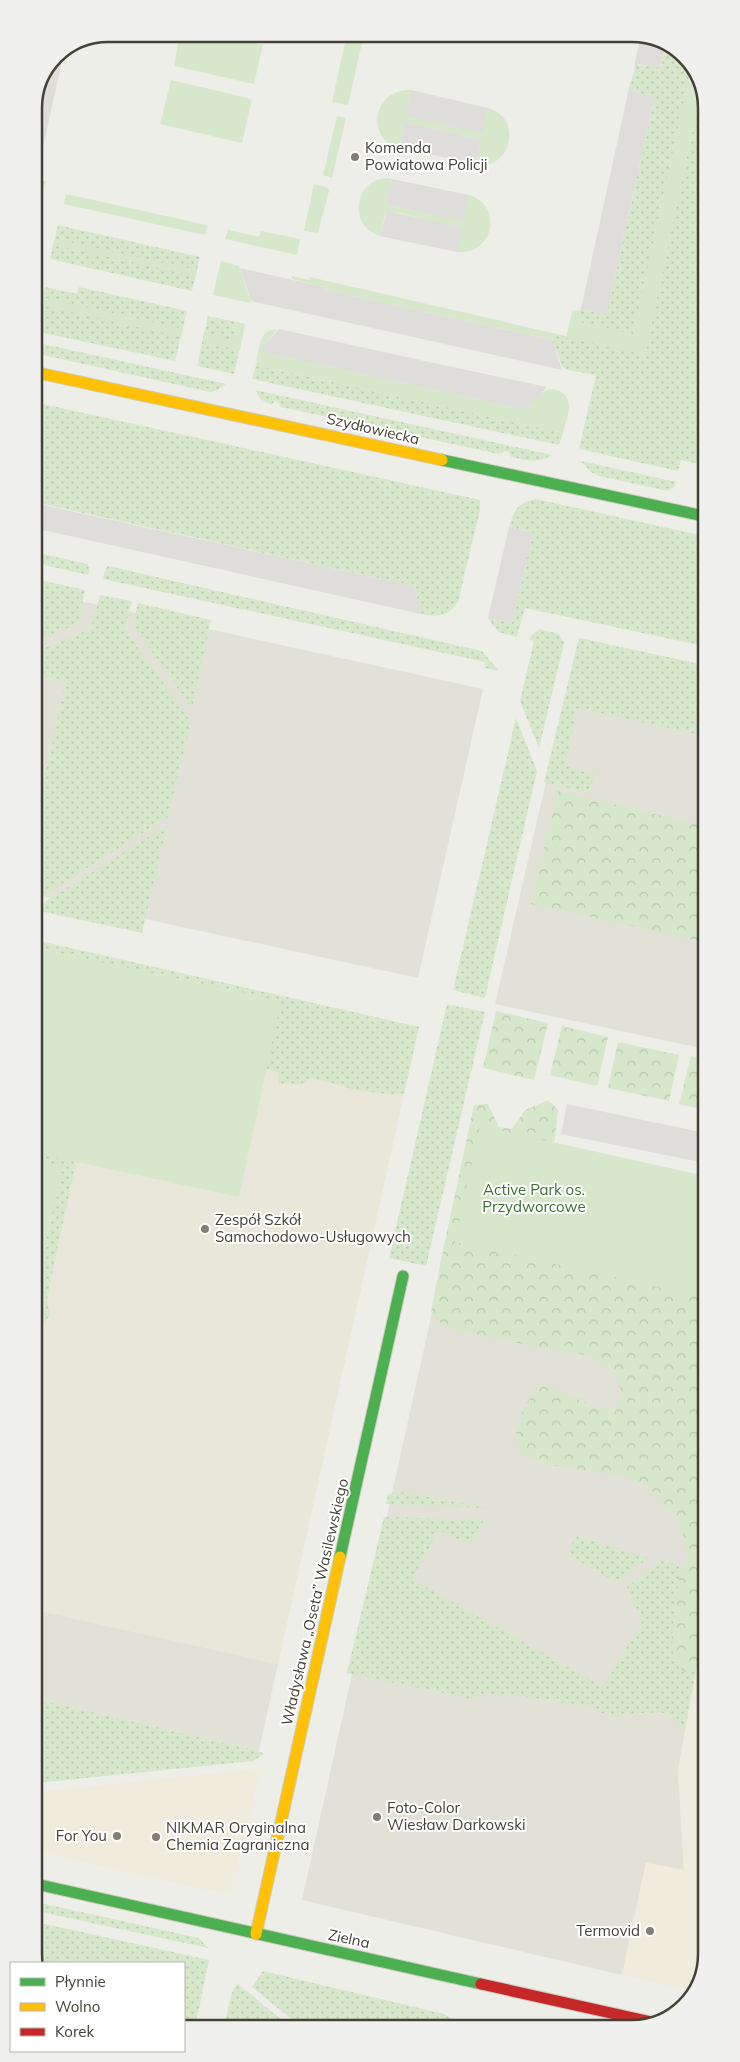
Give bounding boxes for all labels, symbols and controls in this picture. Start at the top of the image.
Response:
place label: Komenda Powiatowa Policji [365,138,488,174]
marker: Komenda Powiatowa Policji [349,151,361,163]
street label: Szydłowiecka [325,409,421,448]
park label: Active Park os. Przydworcowe [482,1180,586,1216]
place label: Zespół Szkół Samochodowo-Usługowych [215,1210,411,1246]
marker: Zespół Szkół Samochodowo-Usługowych [199,1223,211,1235]
street label: Władysława „Oseta” Wasilewskiego [277,1476,352,1727]
place label: Foto-Color Wiesław Darkowski [387,1798,526,1834]
marker: Foto-Color Wiesław Darkowski [371,1811,383,1823]
place label: NIKMAR Oryginalna Chemia Zagraniczna [166,1818,309,1854]
place label: For You [56,1826,107,1845]
marker: For You [111,1830,123,1842]
marker: NIKMAR Oryginalna Chemia Zagraniczna [150,1831,162,1843]
place label: Termovid [576,1921,640,1940]
street label: Zielna [327,1925,372,1952]
marker: Termovid [644,1925,656,1937]
legend [10,1962,185,2052]
text: Płynnie [55,1972,106,1991]
text: Wolno [55,1997,100,2016]
text: Korek [55,2022,94,2041]

